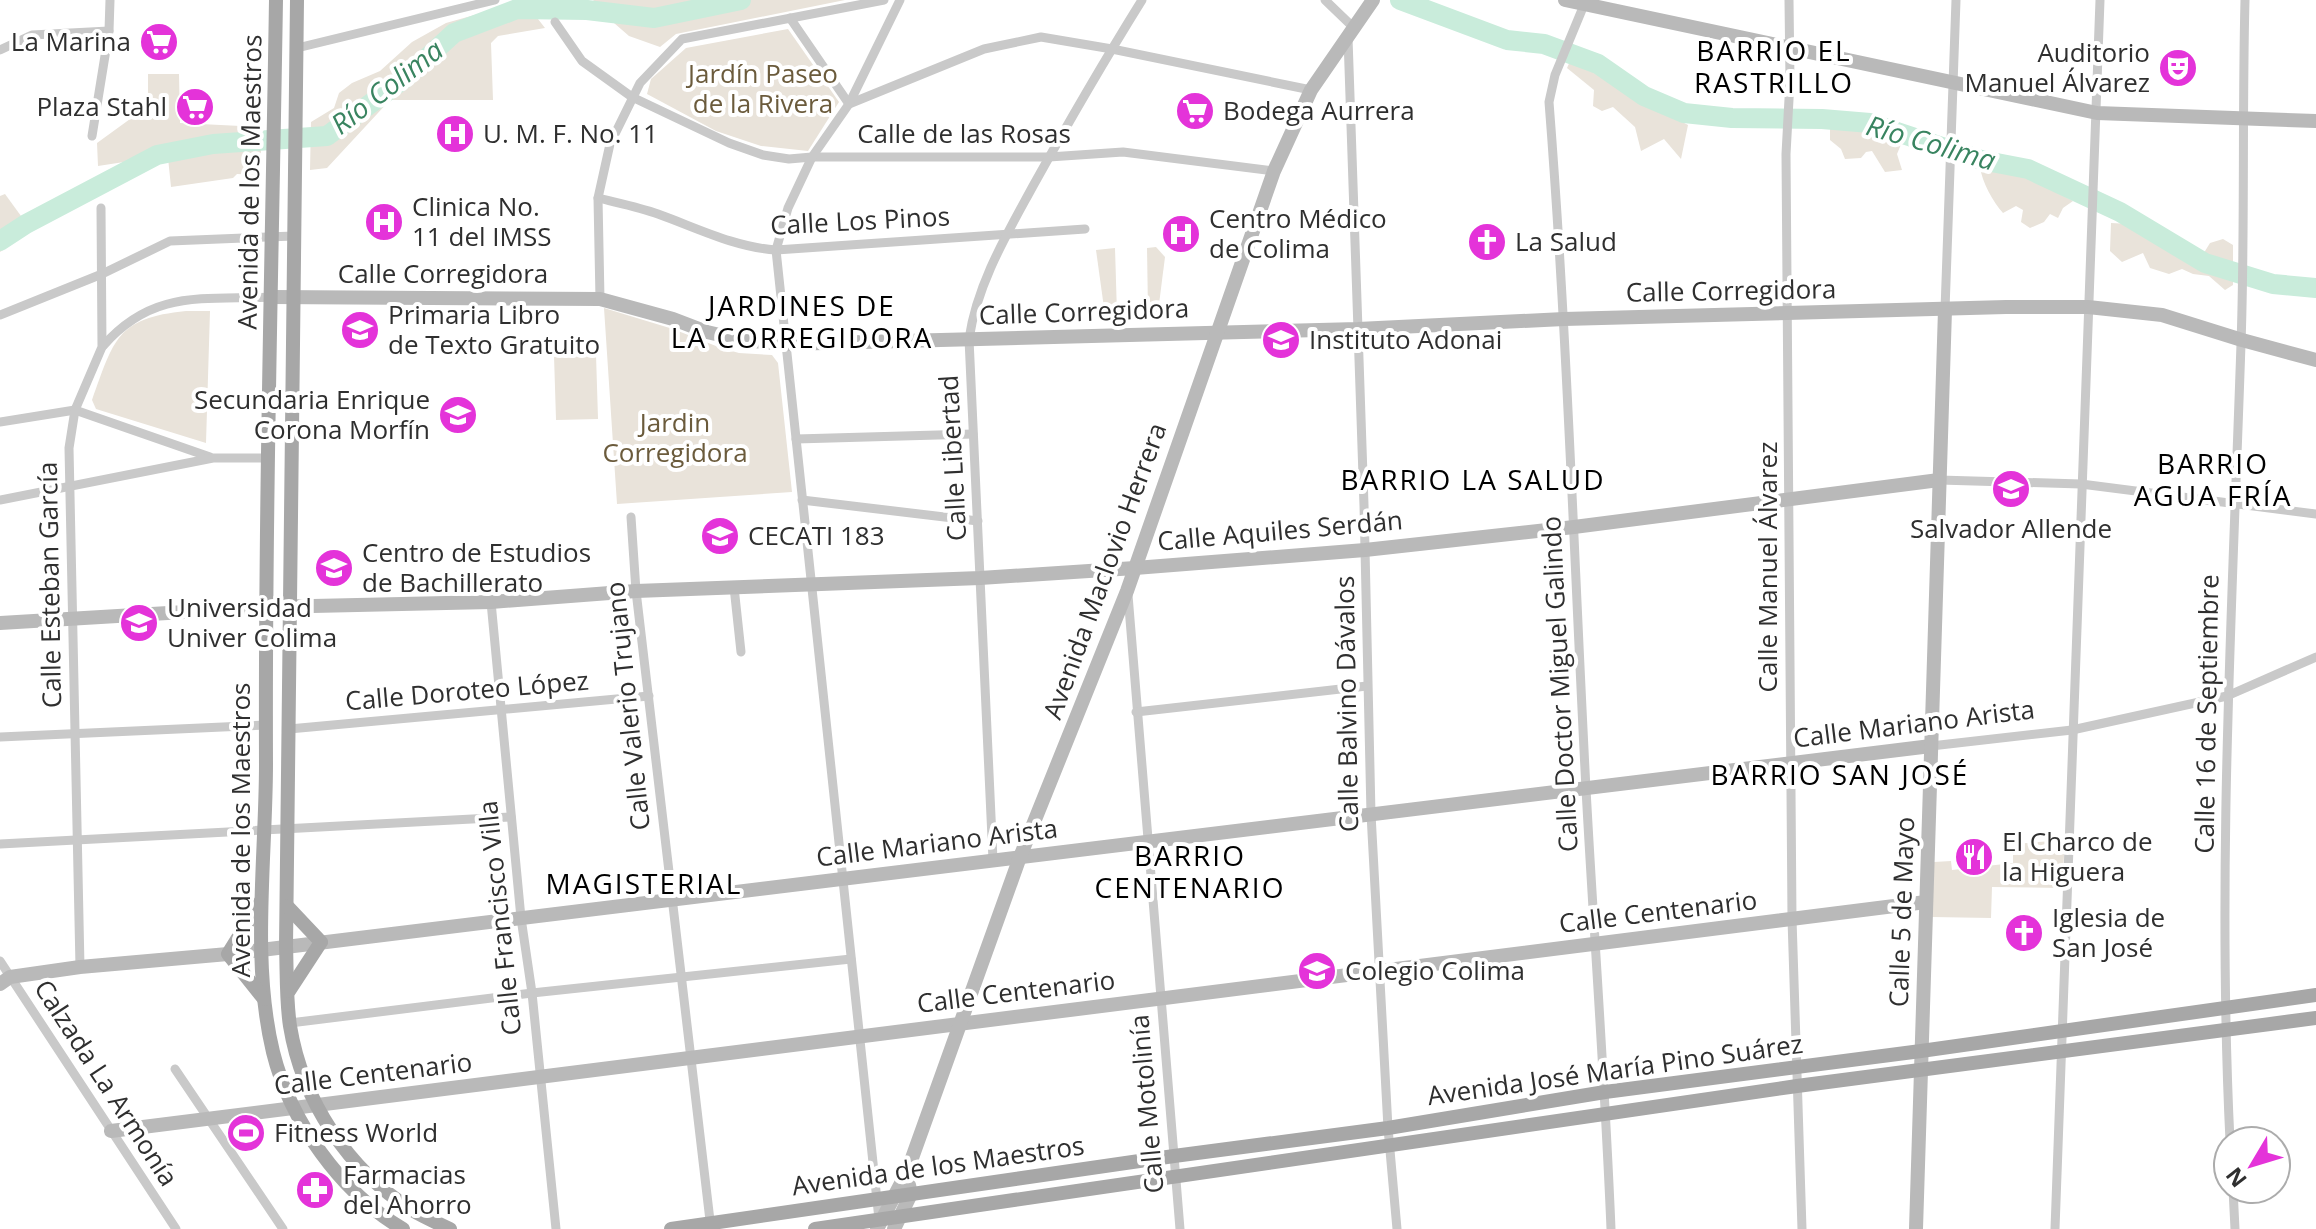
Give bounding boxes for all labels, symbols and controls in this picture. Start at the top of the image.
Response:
supermarket icon: La Marina [138,21,180,63]
place label: La Marina [11,23,131,59]
water label: Río Colima [322,30,451,142]
district label: BARRIO EL RASTRILLO [1694,31,1854,101]
street label: Avenida de los Maestros [228,34,270,330]
place label: Auditorio Manuel Álvarez [1965,34,2150,100]
theatre icon: Auditorio Manuel Álvarez [2157,47,2199,89]
park label: Jardín Paseo de la Rivera [685,55,838,121]
supermarket icon: Plaza Stahl [174,86,216,128]
place label: Plaza Stahl [36,88,167,124]
supermarket icon: Bodega Aurrera [1174,90,1216,132]
place label: Bodega Aurrera [1223,92,1415,128]
water label: Río Colima [1862,105,2000,179]
hospital icon: U. M. F. No. 11 [434,113,476,155]
place label: U. M. F. No. 11 [483,115,658,151]
street label: Calle de las Rosas [857,115,1071,151]
place label: Clinica No. 11 del IMSS [412,188,551,254]
street label: Calle Los Pinos [769,197,951,243]
place label: Centro Médico de Colima [1209,200,1387,266]
hospital icon: Clinica No. 11 del IMSS [363,201,405,243]
hospital icon: Centro Médico de Colima [1160,213,1202,255]
church icon: La Salud [1466,221,1508,263]
place label: La Salud [1515,223,1617,259]
street label: Calle Corregidora [338,255,548,291]
street label: Calle Corregidora [1625,270,1837,310]
district label: JARDINES DE LA CORREGIDORA [671,286,933,356]
street label: Calle Corregidora [978,289,1190,333]
place label: Primaria Libro de Texto Gratuito [388,296,600,362]
school or university icon: Primaria Libro de Texto Gratuito [339,309,381,351]
school or university icon: Instituto Adonai [1260,319,1302,361]
place label: Instituto Adonai [1309,321,1502,357]
street label: Calle Libertad [930,374,974,542]
place label: Secundaria Enrique Corona Morfín [194,381,430,447]
school or university icon: Secundaria Enrique Corona Morfín [437,394,479,436]
park label: Jardin Corregidora [602,404,748,470]
street label: Avenida Maclovio Herrera [1034,418,1174,724]
street label: Calle Manuel Álvarez [1749,442,1785,692]
district label: BARRIO AGUA FRÍA [2134,444,2292,514]
district label: BARRIO LA SALUD [1340,460,1606,498]
street label: Calle Esteban García [29,461,69,709]
school or university icon: Salvador Allende [1990,468,2032,510]
street label: Calle Aquiles Serdán [1156,501,1404,559]
place label: Salvador Allende [1910,510,2112,546]
school or university icon: CECATI 183 [699,515,741,557]
street label: Calle Doctor Miguel Galindo [1532,515,1586,853]
place label: CECATI 183 [748,517,885,553]
place label: Centro de Estudios de Bachillerato [362,534,591,600]
school or university icon: Centro de Estudios de Bachillerato [313,547,355,589]
street label: Calle 16 de Septiembre [2186,574,2226,854]
street label: Calle Balvino Dávalos [1326,576,1366,832]
street label: Calle Valerio Trujano [596,580,658,832]
place label: Universidad Univer Colima [167,589,337,655]
school or university icon: Universidad Univer Colima [118,602,160,644]
street label: Calle Doroteo López [344,661,590,719]
street label: Avenida de los Maestros [222,682,258,978]
street label: Calle Mariano Arista [1791,690,2037,756]
district label: BARRIO SAN JOSÉ [1711,755,1969,793]
street label: Calle Francisco Villa [469,799,529,1037]
street label: Calle Mariano Arista [814,809,1060,875]
street label: Calle 5 de Mayo [1880,816,1922,1008]
place label: El Charco de la Higuera [2002,823,2153,889]
district label: BARRIO CENTENARIO [1095,836,1285,906]
restaurant icon: El Charco de la Higuera [1953,836,1995,878]
district label: MAGISTERIAL [546,864,742,902]
street label: Calle Centenario [1557,881,1759,941]
place label: Iglesia de San José [2052,899,2165,965]
church icon: Iglesia de San José [2003,912,2045,954]
school or university icon: Colegio Colima [1296,950,1338,992]
place label: Colegio Colima [1345,952,1525,988]
street label: Calle Centenario [915,961,1117,1021]
street label: Calzada La Armonía [26,972,187,1193]
street label: Calle Motolinía [1120,1013,1172,1195]
street label: Avenida José María Pino Suárez [1425,1025,1805,1113]
street label: Calle Centenario [272,1043,474,1103]
sports icon: Fitness World [225,1112,267,1154]
place label: Fitness World [274,1114,438,1150]
north arrow [2212,1125,2292,1205]
street label: Avenida de los Maestros [789,1127,1086,1203]
place label: Farmacias del Ahorro [343,1156,472,1222]
text: N [2218,1162,2253,1194]
pharmacy icon: Farmacias del Ahorro [294,1169,336,1211]

